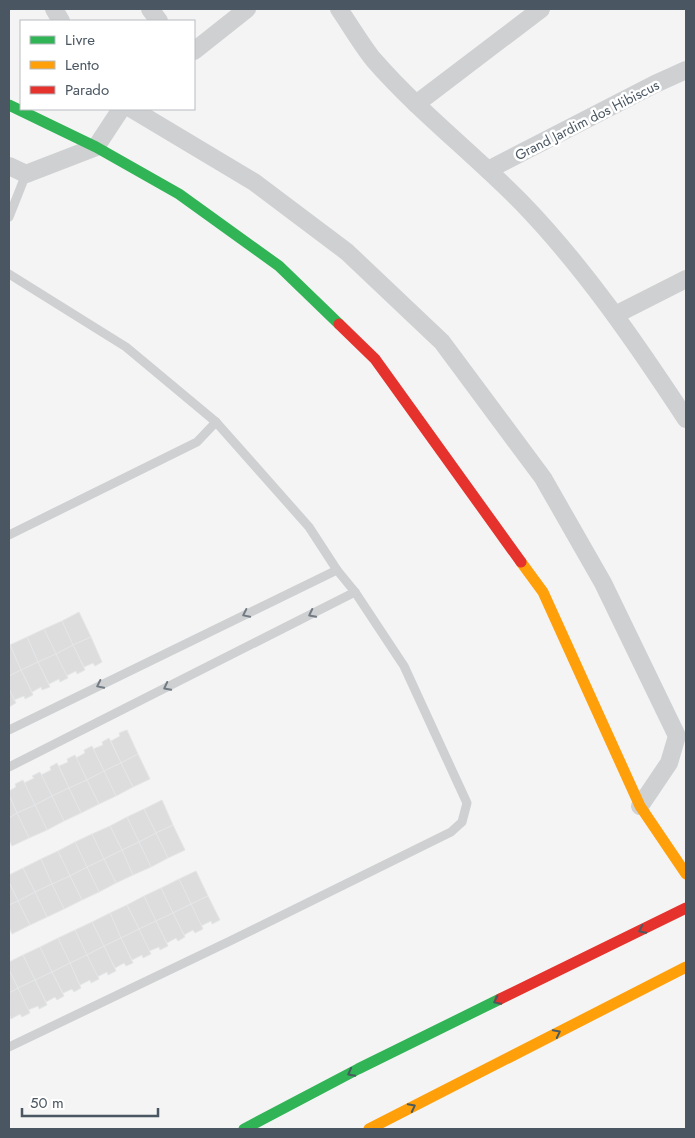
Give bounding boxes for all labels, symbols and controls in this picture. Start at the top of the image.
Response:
legend [20,20,195,110]
text: Livre [65,29,95,51]
text: Lento [65,54,99,76]
street label: Grand Jardim dos Hibiscus [511,75,663,165]
text: Parado [65,79,109,101]
one-way arrow [242,608,251,618]
one-way arrow [308,608,317,618]
one-way arrow [96,679,105,690]
one-way arrow [163,681,172,691]
one-way arrow [639,924,648,934]
one-way arrow [493,995,502,1005]
one-way arrow [552,1029,561,1039]
one-way arrow [347,1067,356,1077]
scale bar [22,1086,159,1118]
text: 50 m [30,1092,64,1114]
one-way arrow [407,1103,416,1113]

